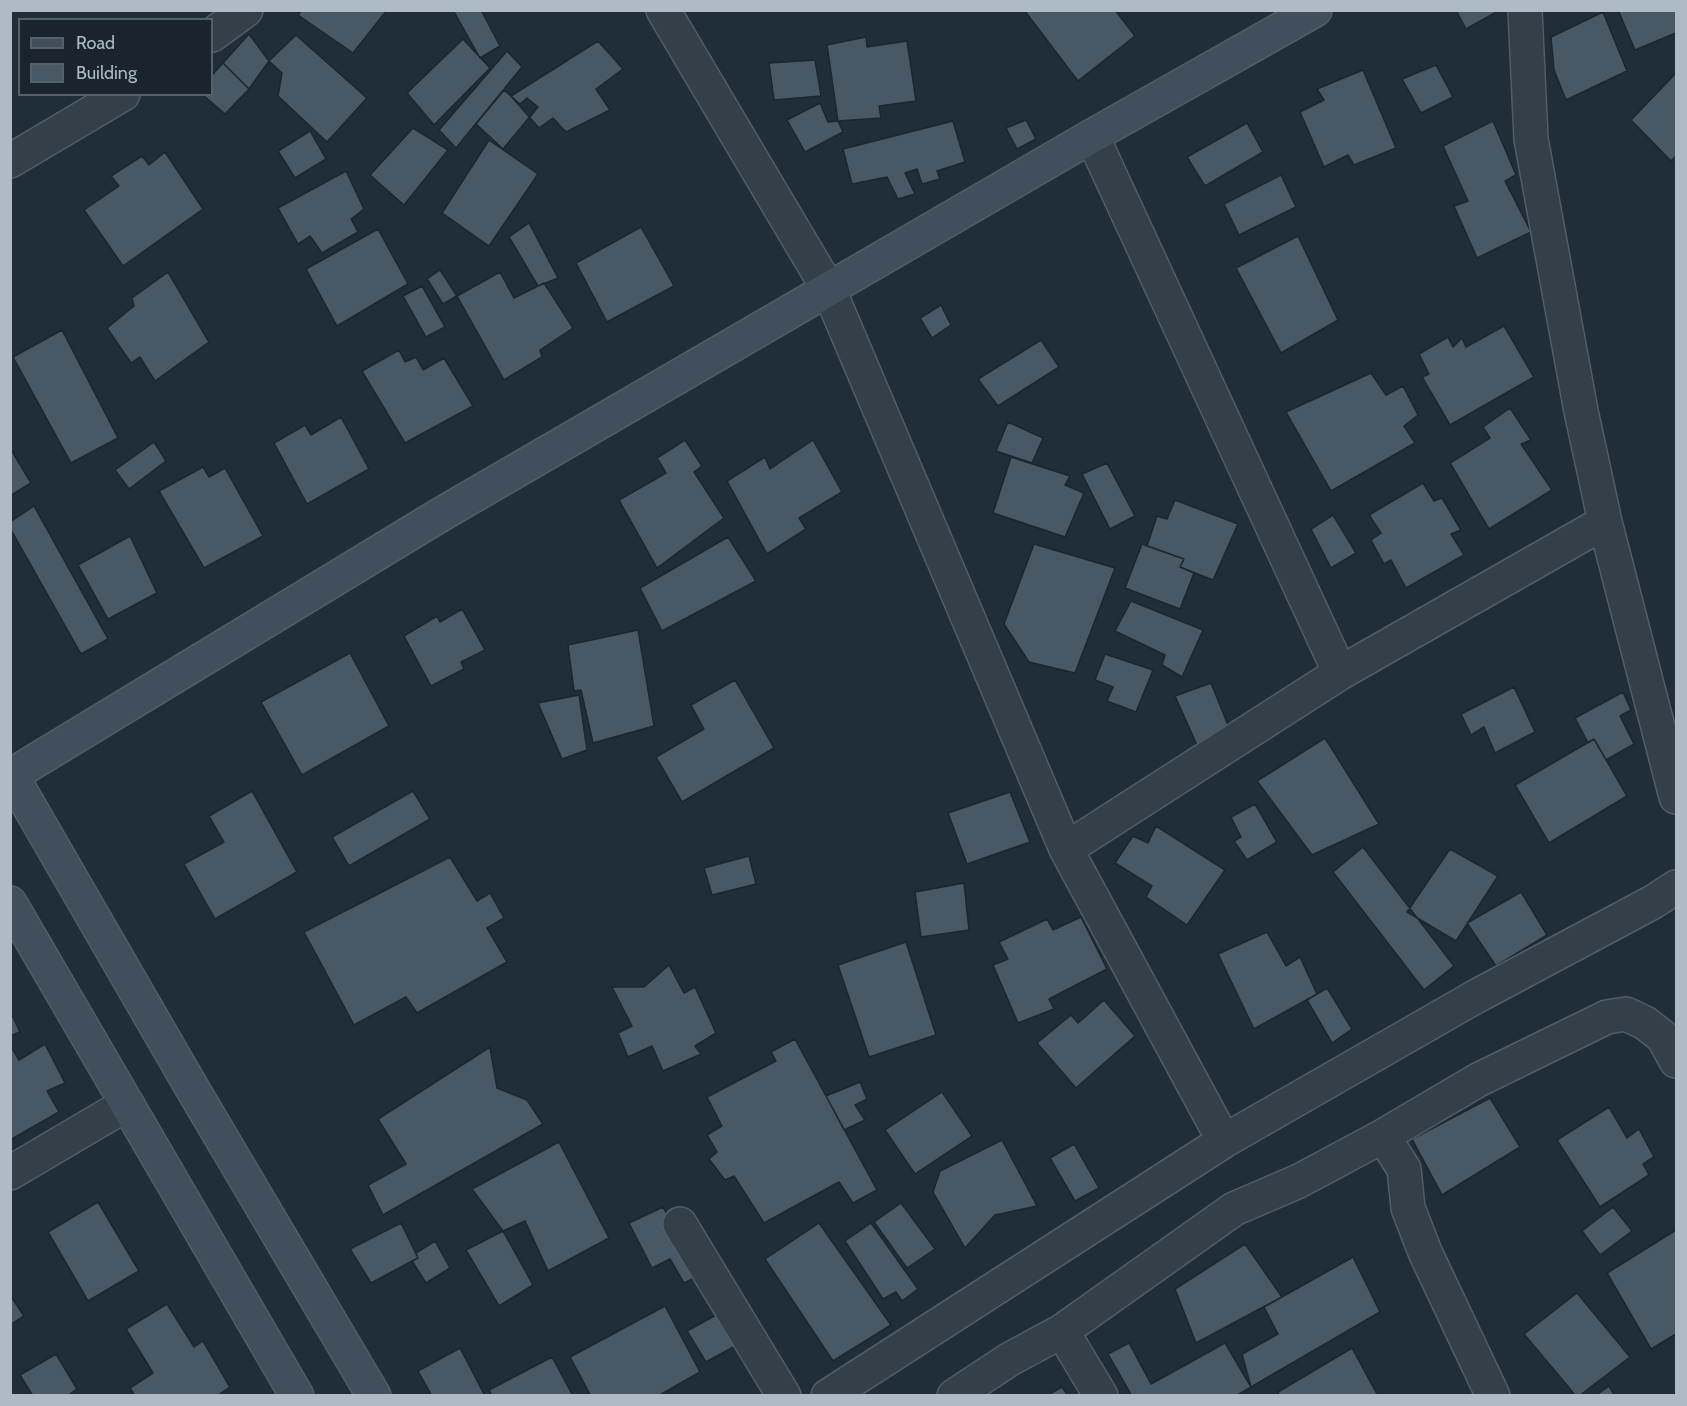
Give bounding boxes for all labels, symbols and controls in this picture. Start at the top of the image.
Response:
legend [18,18,213,96]
text: Road [76,32,115,54]
text: Building [76,62,137,84]

